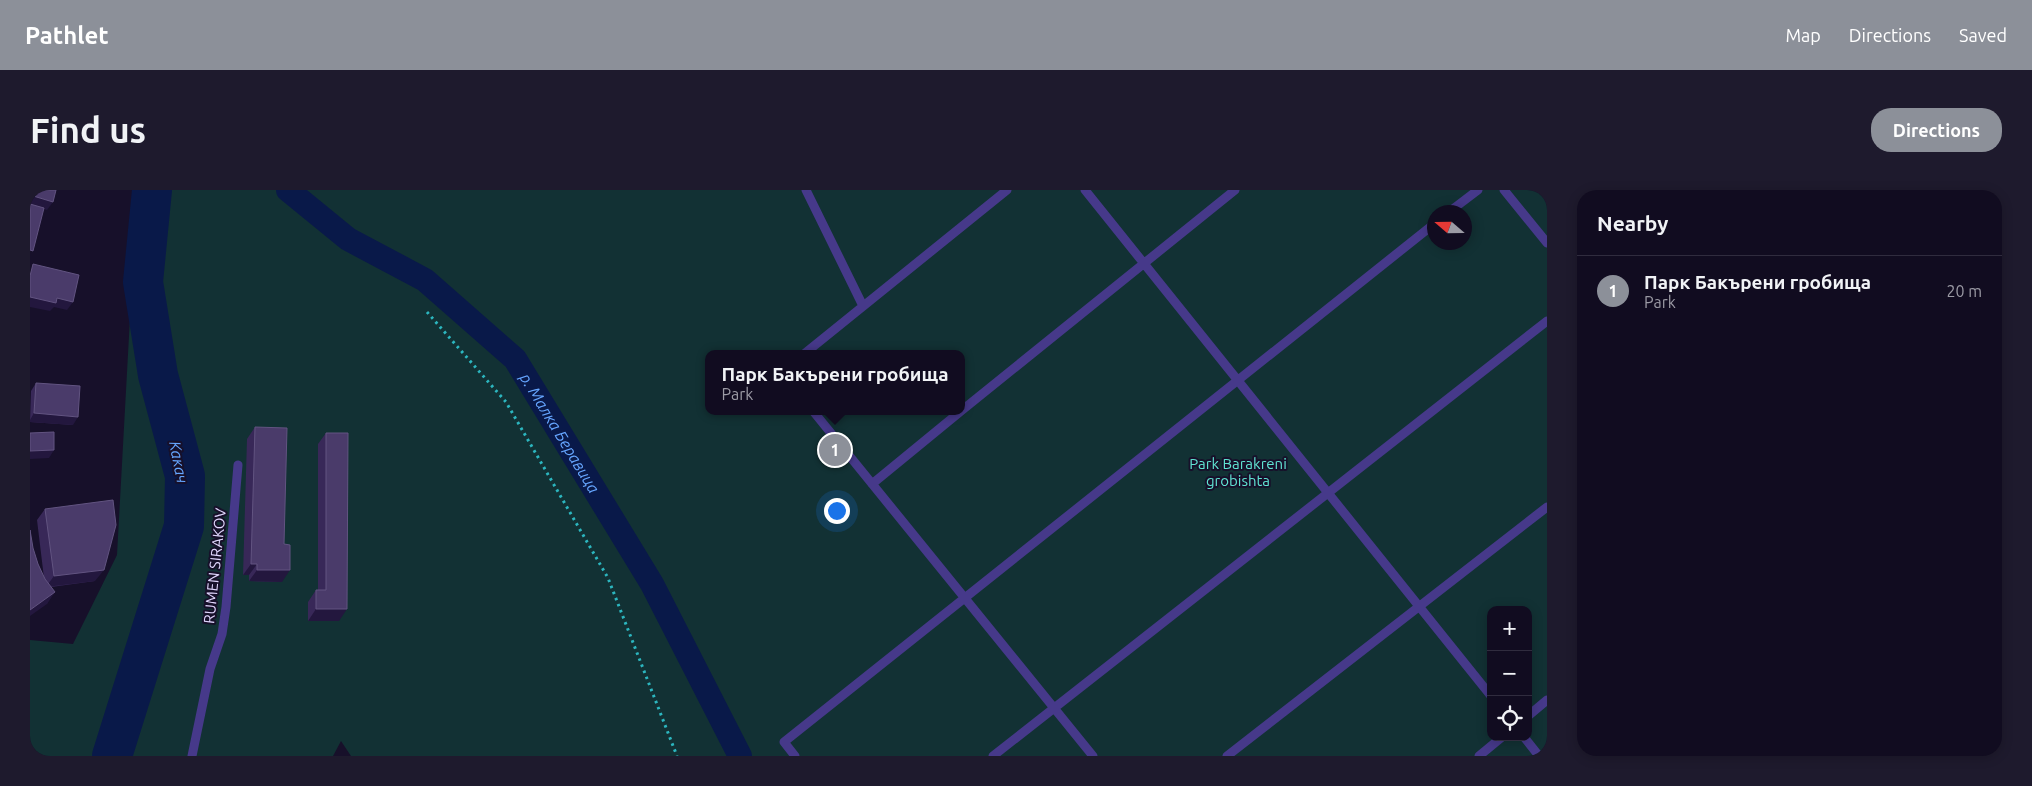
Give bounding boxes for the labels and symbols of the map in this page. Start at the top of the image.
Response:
north arrow [1427,205,1472,250]
water label: р. Малка Беравица [516,369,604,497]
pin: 1 [819,431,851,469]
water label: Какач [166,439,192,485]
park label: Park Barakreni grobishta [1189,455,1287,489]
your location [824,498,850,524]
street label: RUMEN SIRAKOV [200,507,229,625]

